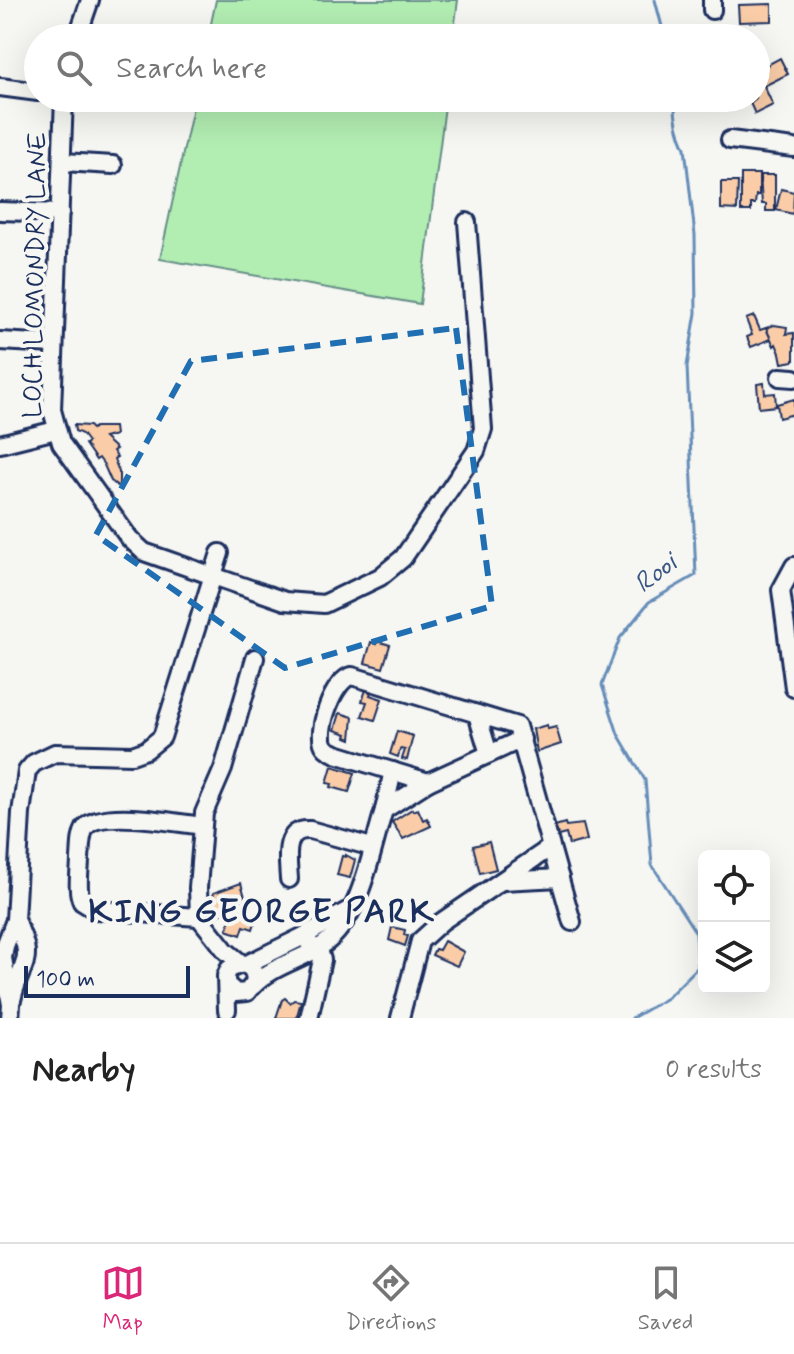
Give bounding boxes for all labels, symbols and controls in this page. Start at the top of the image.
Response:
search box [24,24,770,112]
icon: search [52,46,96,90]
text: Search here [116,49,267,88]
street label: LOCH LOMONDRY LANE [17,131,55,419]
water label: Rooi [627,543,688,603]
map controls [698,850,770,994]
button: locate [698,850,770,922]
district label: KING GEORGE PARK [88,890,436,935]
button: layers [698,922,770,994]
scale bar [24,962,190,998]
text: 100 m [36,966,95,994]
text: Nearby [32,1048,136,1093]
text: 0 results [665,1053,762,1087]
tab: Map [101,1261,145,1337]
tab: Directions [346,1261,436,1337]
tab: Saved [638,1261,693,1337]

